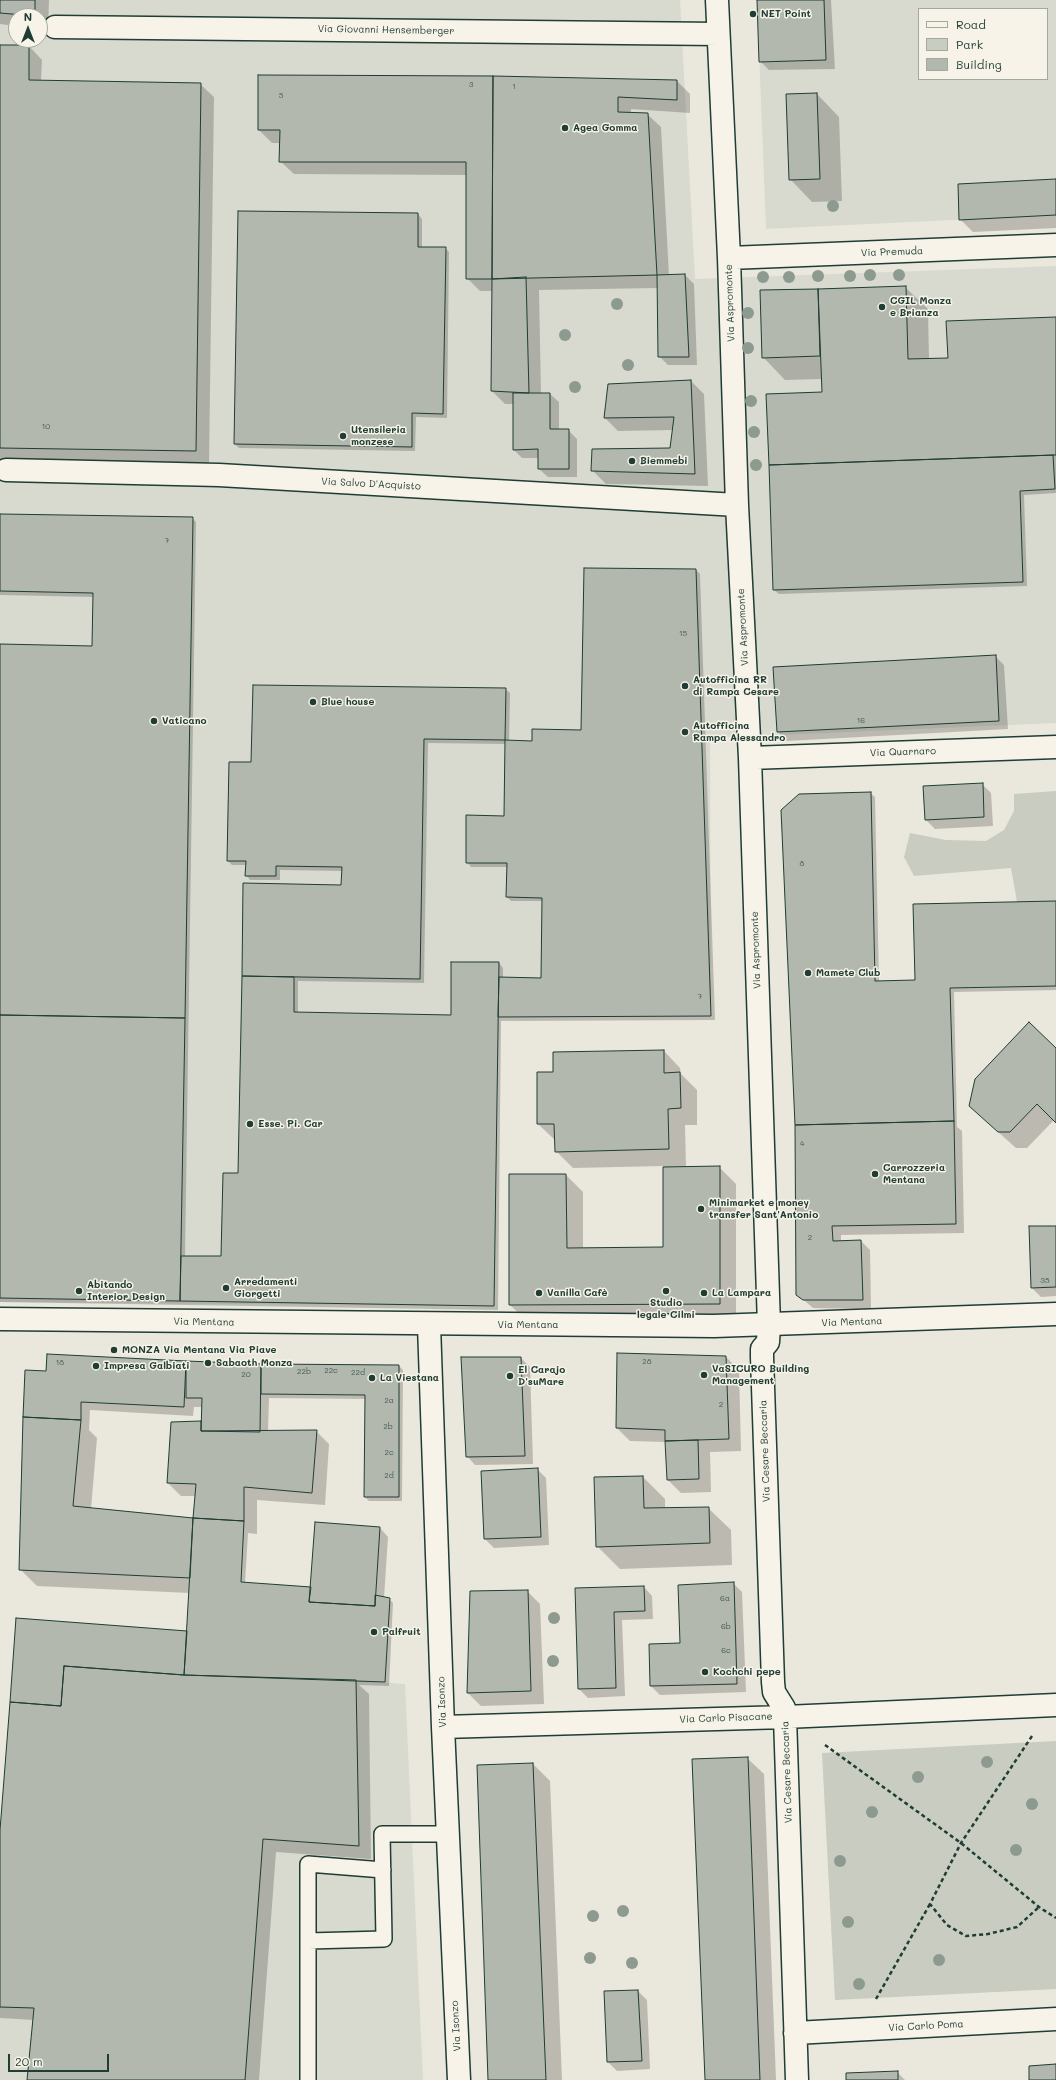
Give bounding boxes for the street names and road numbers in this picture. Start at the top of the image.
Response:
street label: Via Giovanni Hensemberger [318,23,454,37]
street label: Via Premuda [861,245,923,259]
street label: Via Aspromonte [723,264,737,342]
street label: Via Salvo D'Acquisto [321,475,421,493]
street label: Via Aspromonte [735,588,751,666]
street label: Via Quarnaro [870,745,936,759]
street label: Via Aspromonte [749,911,763,989]
street label: Via Mentana [173,1315,235,1329]
street label: Via Mentana [821,1315,883,1329]
street label: Via Mentana [497,1319,559,1331]
street label: Via Cesare Beccaria [757,1400,773,1502]
street label: Via Isonzo [435,1676,449,1728]
street label: Via Carlo Pisacane [679,1710,773,1726]
street label: Via Cesare Beccaria [779,1721,795,1823]
street label: Via Isonzo [449,2000,463,2052]
street label: Via Carlo Poma [888,2018,964,2034]

